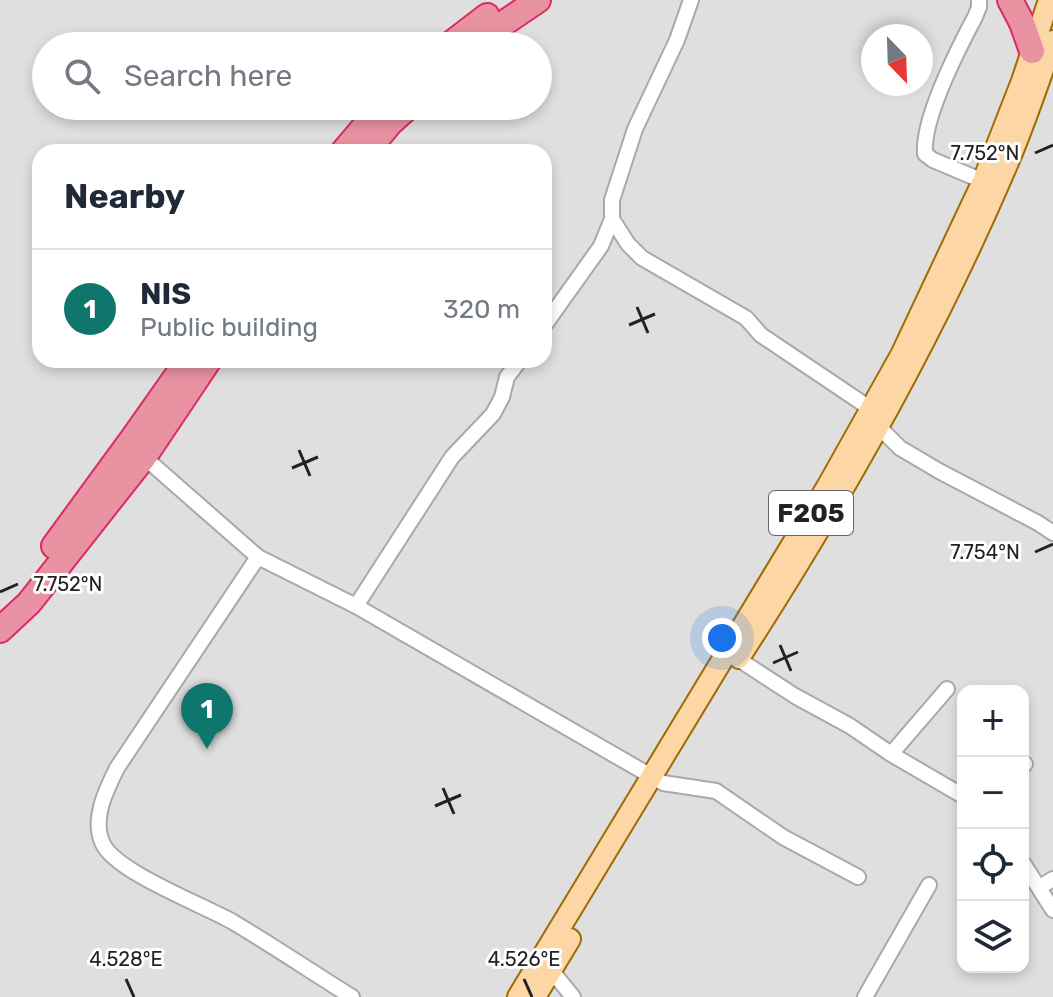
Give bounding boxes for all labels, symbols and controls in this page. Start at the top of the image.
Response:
north arrow [861,24,933,96]
search box [32,32,552,120]
icon: search [60,54,104,98]
text: Search here [124,58,292,94]
text: 7.752°N [951,141,1019,165]
text: Nearby [64,176,185,217]
text: NIS [140,276,191,312]
text: 1 [84,294,96,325]
text: 320 m [443,294,520,325]
text: Public building [140,312,318,343]
road number: F205 [769,491,853,535]
text: 7.754°N [950,540,1020,564]
text: 7.752°N [34,572,102,596]
your location [702,618,742,658]
pin: 1 [181,683,233,749]
map controls [957,685,1029,973]
button: + [957,685,1029,757]
button: − [957,757,1029,829]
button: locate [957,829,1029,901]
button: layers [957,901,1029,973]
text: 4.528°E [89,947,163,971]
text: 4.526°E [488,947,560,971]

